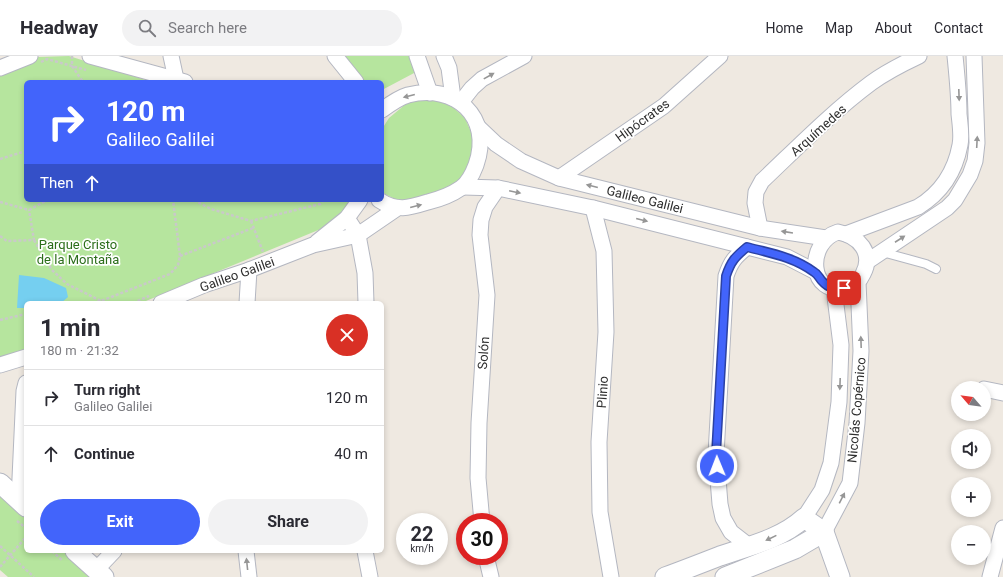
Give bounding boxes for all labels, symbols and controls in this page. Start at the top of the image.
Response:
search box [122,10,402,46]
text: Headway [20,16,98,39]
icon: search [136,17,158,39]
text: Search here [168,19,247,37]
text: Home [765,20,803,36]
text: Map [825,20,853,36]
text: About [875,20,912,36]
text: Contact [934,20,983,36]
one-way arrow [483,72,495,79]
one-way arrow [955,89,962,101]
one-way arrow [403,93,415,99]
text: 120 m [106,95,185,128]
icon: right [40,96,92,148]
street label: Hipócrates [612,96,672,145]
street label: Arquímedes [787,101,849,159]
text: Galileo Galilei [106,129,215,150]
one-way arrow [973,136,980,148]
icon: ahead [81,172,103,194]
text: Then [40,174,73,192]
one-way arrow [586,183,599,189]
street label: Galileo Galilei [605,183,685,216]
one-way arrow [509,189,521,195]
one-way arrow [409,202,422,208]
one-way arrow [636,217,648,223]
one-way arrow [781,229,793,235]
one-way arrow [895,236,906,243]
park label: Parque Cristo de la Montaña [37,237,119,267]
street label: Galileo Galilei [198,254,277,295]
pin [827,271,861,305]
icon: arrive [833,277,855,299]
text: 1 min [40,314,100,342]
button: close [326,314,368,356]
one-way arrow [858,335,864,348]
street label: Solón [475,336,492,370]
text: 180 m · 21:32 [40,343,119,358]
street label: Nicolás Copérnico [844,357,869,463]
street label: Plinio [594,375,611,409]
one-way arrow [837,378,843,391]
text: Turn right [74,381,140,399]
north arrow [951,381,991,421]
map controls [951,381,991,565]
icon: right [40,387,62,409]
text: 120 m [326,389,368,407]
text: Galileo Galilei [74,399,152,414]
button: sound [951,429,991,469]
icon: ahead [40,443,62,465]
text: Continue [74,445,135,463]
text: 40 m [334,445,368,463]
position arrow [696,445,738,487]
button: + [951,477,991,517]
one-way arrow [839,492,845,504]
button: Exit [40,499,200,545]
button: Share [208,499,368,545]
speed limit sign: 30 [456,513,508,565]
text: 22 [411,522,433,546]
button: − [951,525,991,565]
one-way arrow [765,535,777,541]
text: km/h [410,543,434,554]
one-way arrow [244,558,251,570]

